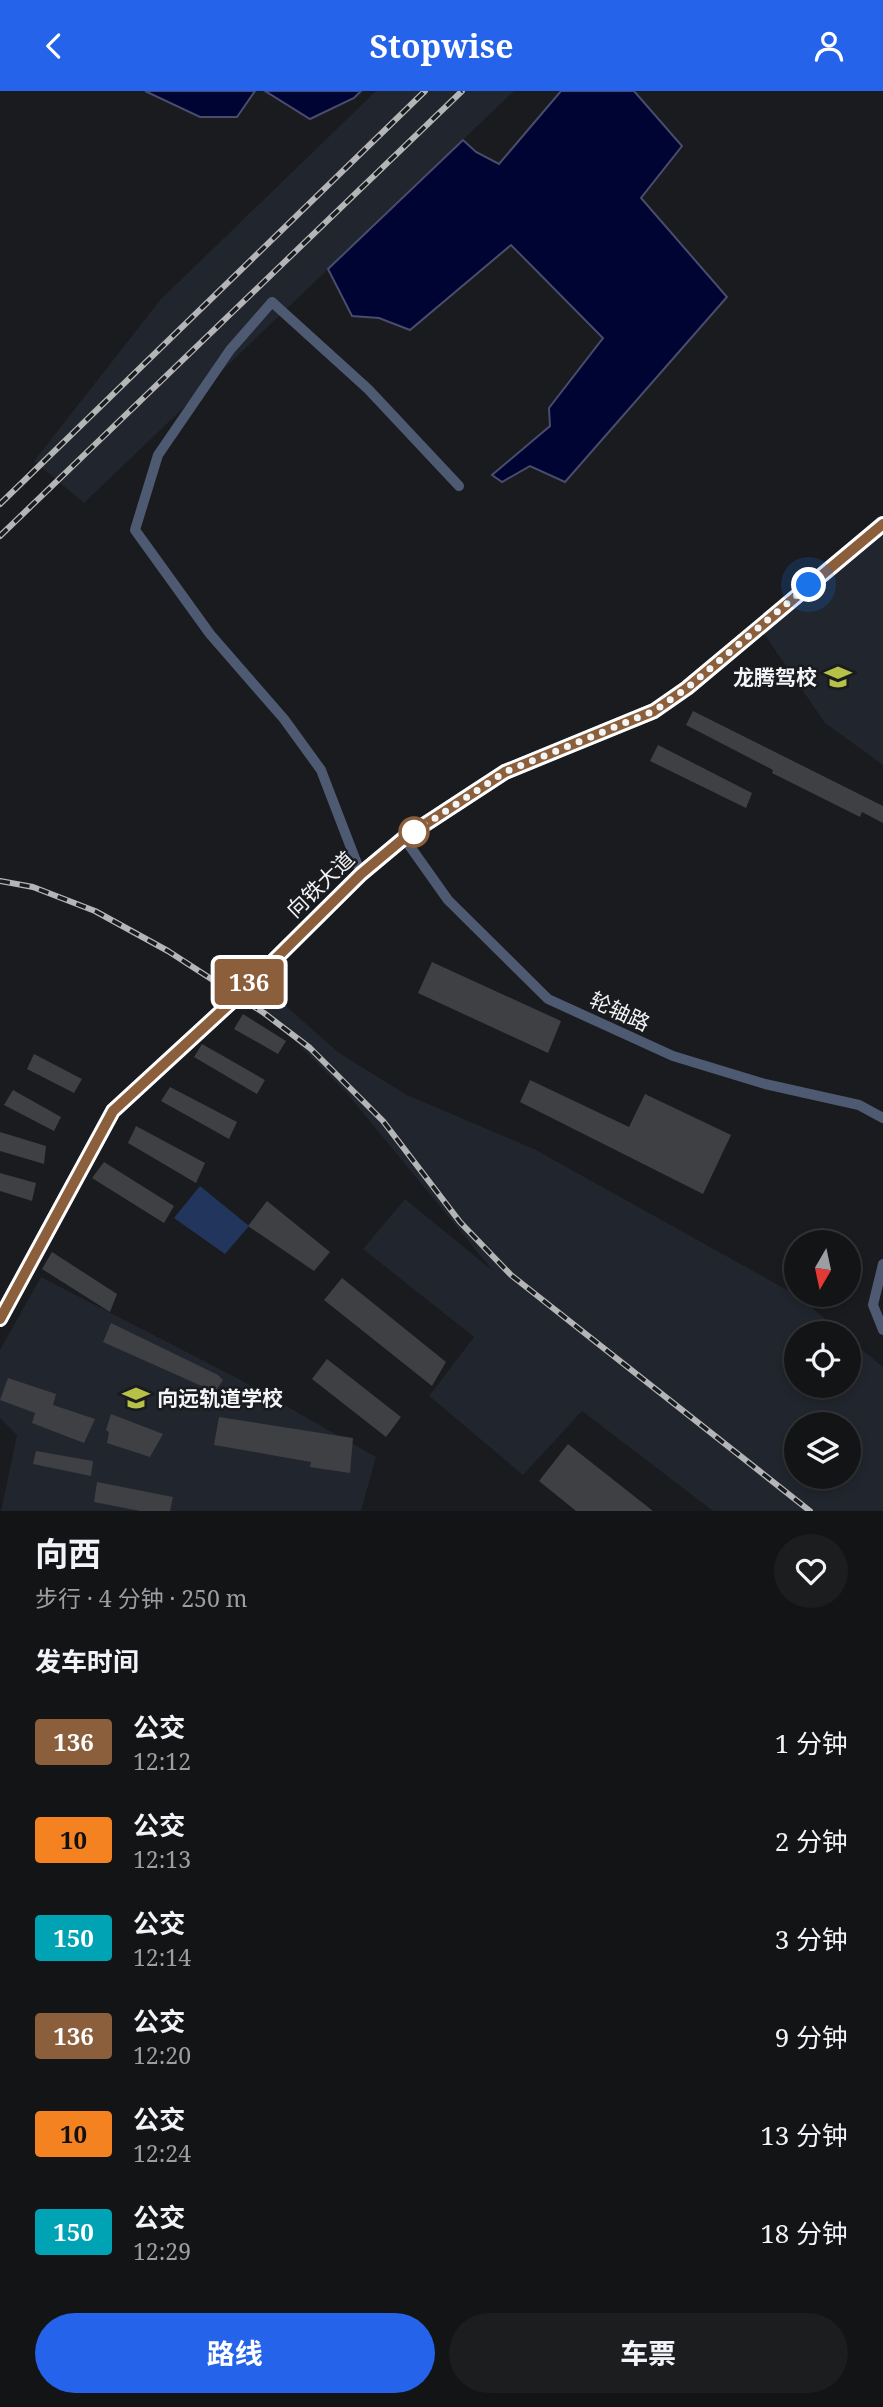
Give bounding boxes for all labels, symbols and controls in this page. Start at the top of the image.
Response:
text: Stopwise [369,24,514,67]
icon: back [35,27,73,65]
icon: person [810,27,848,65]
your location [791,567,826,602]
school or university icon: 龙腾驾校 [823,662,853,692]
place label: 龙腾驾校 [733,663,817,691]
unlabelled marker [399,817,429,847]
street label: 向铁大道 [280,845,360,923]
line badge: 136 [209,959,289,1005]
text: 136 [229,965,269,998]
street label: 轮轴路 [586,985,654,1037]
north arrow [784,1230,861,1307]
map controls [784,1230,861,1489]
button: locate [784,1321,861,1398]
school or university icon: 向远轨道学校 [121,1383,151,1413]
place label: 向远轨道学校 [157,1384,283,1412]
button: layers [784,1412,861,1489]
text: 向西 [35,1531,101,1576]
button: heart [774,1534,848,1608]
text: 步行 · 4 分钟 · 250 m [35,1582,248,1614]
text: 发车时间 [35,1643,139,1679]
text: 公交 [133,1709,185,1745]
text: 136 [53,1725,94,1758]
text: 1 分钟 [775,1725,848,1761]
text: 12:12 [133,1745,191,1777]
text: 公交 [133,1807,185,1843]
text: 10 [60,1823,87,1856]
text: 2 分钟 [775,1823,848,1859]
text: 12:13 [133,1843,191,1875]
text: 公交 [133,1905,185,1941]
text: 150 [53,1921,94,1954]
text: 3 分钟 [775,1921,848,1957]
text: 12:14 [133,1941,191,1973]
text: 公交 [133,2003,185,2039]
text: 136 [53,2019,94,2052]
text: 9 分钟 [775,2019,848,2055]
text: 12:20 [133,2039,191,2071]
text: 公交 [133,2101,185,2137]
text: 10 [60,2117,87,2150]
text: 13 分钟 [760,2117,848,2153]
text: 12:24 [133,2137,191,2169]
text: 公交 [133,2199,185,2235]
text: 150 [53,2215,94,2248]
text: 18 分钟 [760,2215,848,2251]
text: 12:29 [133,2235,191,2267]
button: 路线 [35,2313,435,2393]
button: 车票 [449,2313,848,2393]

